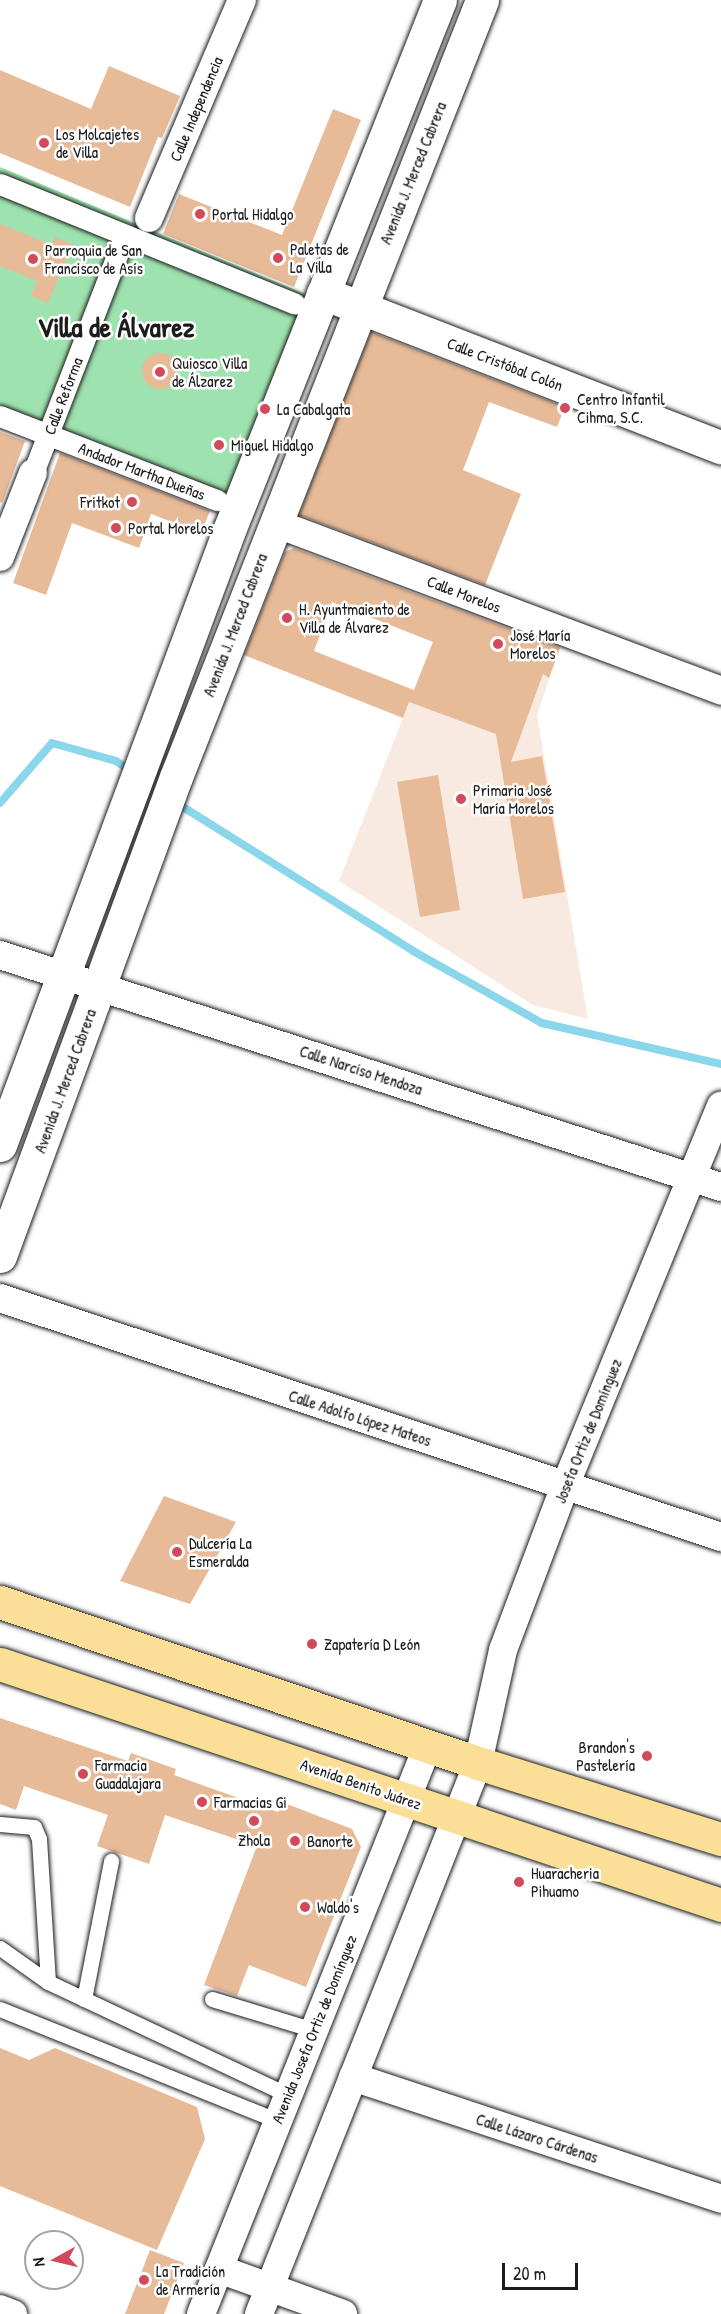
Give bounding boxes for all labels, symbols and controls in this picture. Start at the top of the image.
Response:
street label: Calle Independencia [165,54,227,164]
street label: Avenida J. Merced Cabrera [376,99,450,247]
place label: Los Molcajetes de Villa [56,124,139,162]
marker: Los Molcajetes de Villa [37,136,51,150]
place label: Portal Hidalgo [212,204,293,224]
marker: Portal Hidalgo [193,207,207,221]
place label: Paletas de La Villa [290,239,349,277]
place label: Parroquia de San Francisco de Asís [45,240,143,278]
marker: Paletas de La Villa [271,251,285,265]
marker: Parroquia de San Francisco de Asís [26,252,40,266]
district label: Villa de Álvarez [37,310,195,344]
street label: Calle Cristóbal Colón [444,333,566,395]
place label: Quiosco Villa de Álzarez [172,353,247,391]
street label: Calle Reforma [40,355,86,437]
marker: Quiosco Villa de Álzarez [153,365,167,379]
place label: Centro Infantil Cihma, S.C. [577,389,665,427]
place label: La Cabalgata [277,399,350,419]
marker: Centro Infantil Cihma, S.C. [558,401,572,415]
marker: La Cabalgata [258,402,272,416]
place label: Miguel Hidalgo [231,435,313,455]
street label: Andador Martha Dueñas [76,438,208,504]
marker: Miguel Hidalgo [212,438,226,452]
place label: Fritkot [80,492,120,512]
marker: Fritkot [125,495,139,509]
place label: Portal Morelos [128,518,213,538]
marker: Portal Morelos [109,521,123,535]
street label: Avenida J. Merced Cabrera [199,551,271,699]
street label: Calle Morelos [424,571,504,617]
place label: H. Ayuntmaiento de Villa de Álvarez [299,599,410,637]
marker: H. Ayuntmaiento de Villa de Álvarez [280,611,294,625]
place label: José María Morelos [510,625,570,663]
marker: José María Morelos [491,637,505,651]
place label: Primaria José María Morelos [473,780,554,818]
marker: Primaria José María Morelos [454,792,468,806]
street label: Avenida J. Merced Cabrera [30,1006,100,1156]
street label: Calle Narciso Mendoza [297,1041,425,1099]
street label: Josefa Ortiz de Domínguez [550,1356,626,1506]
street label: Calle Adolfo López Mateos [286,1386,434,1450]
place label: Dulcería La Esmeralda [189,1533,252,1571]
marker: Dulcería La Esmeralda [170,1545,184,1559]
place label: Zapatería D León [324,1634,420,1654]
marker: Zapatería D León [305,1637,319,1651]
place label: Brandon's Pastelería [576,1737,635,1775]
marker: Brandon's Pastelería [640,1749,654,1763]
street label: Avenida Benito Juárez [298,1754,424,1814]
place label: Farmacia Guadalajara [95,1755,161,1793]
marker: Farmacia Guadalajara [76,1767,90,1781]
place label: Farmacias Gi [214,1792,287,1812]
marker: Farmacias Gi [195,1795,209,1809]
marker: Zhola [247,1814,261,1828]
place label: Zhola [238,1830,270,1850]
place label: Banorte [307,1831,353,1851]
marker: Banorte [288,1834,302,1848]
place label: Huaracheria Pihuamo [531,1863,599,1901]
marker: Huaracheria Pihuamo [512,1875,526,1889]
place label: Waldo's [317,1897,359,1917]
marker: Waldo's [298,1900,312,1914]
street label: Avenida Josefa Ortiz de Domínguez [267,1932,361,2126]
street label: Calle Lázaro Cárdenas [474,2109,600,2167]
north arrow [24,2230,84,2290]
scale bar [505,2251,582,2289]
text: N [27,2256,50,2268]
place label: La Tradición de Armería [156,2261,225,2299]
text: 20 m [513,2261,546,2286]
marker: La Tradición de Armería [137,2273,151,2287]

